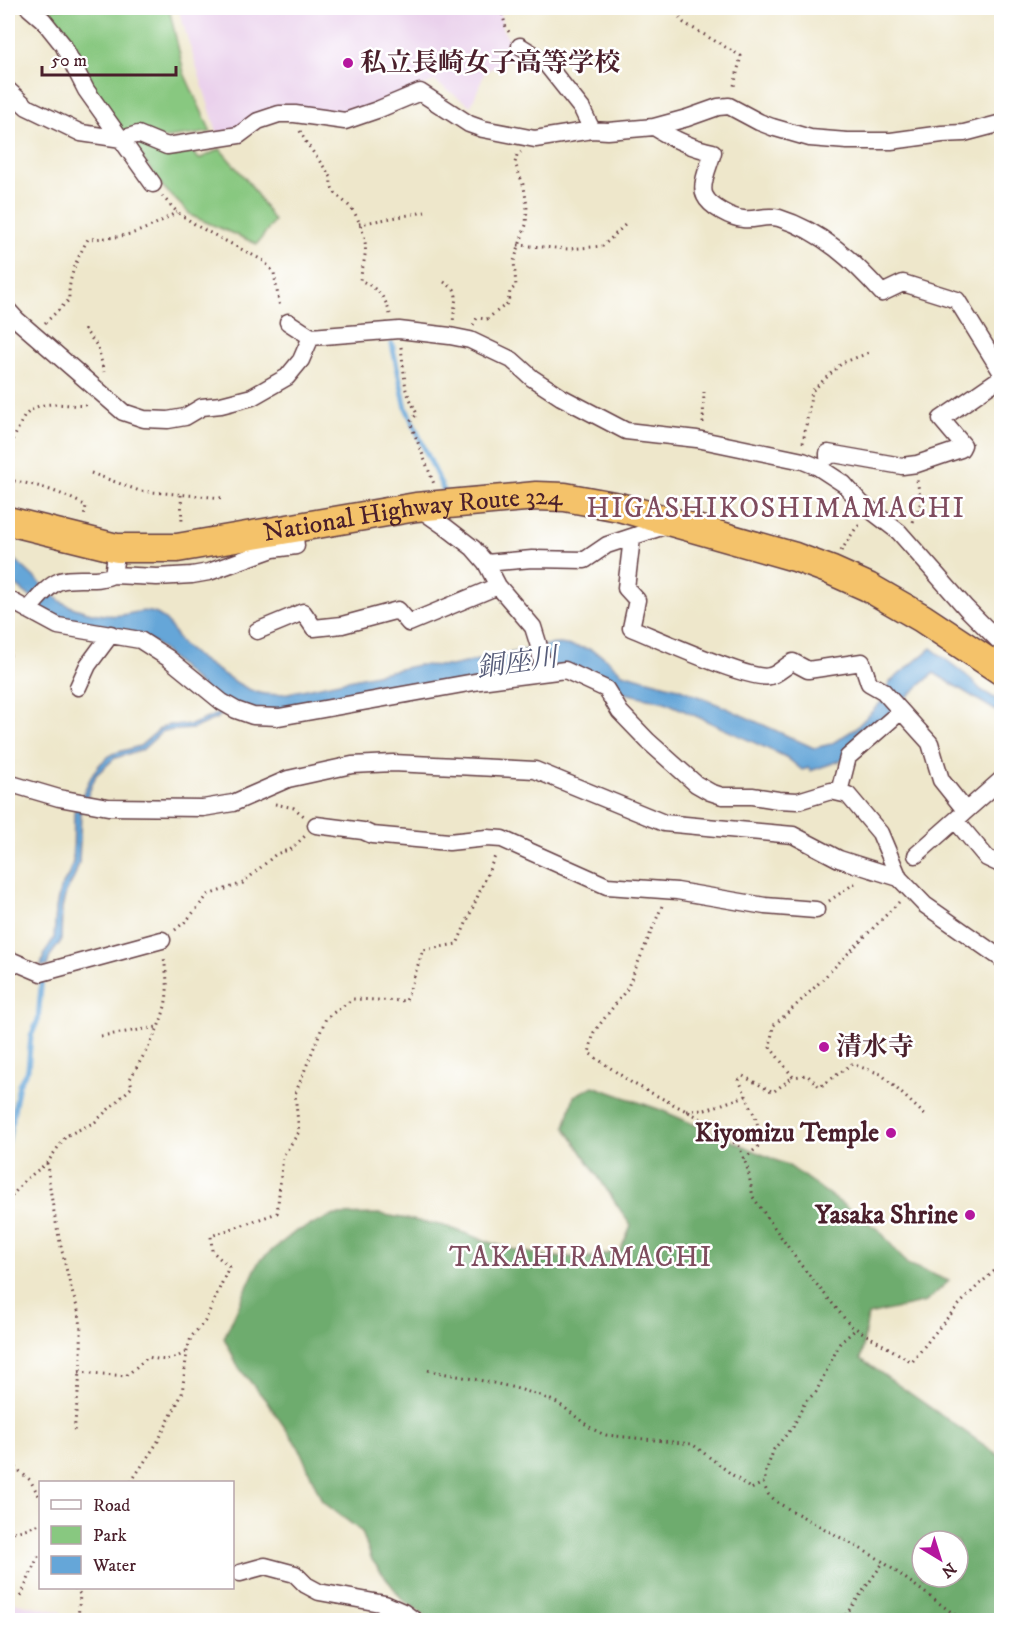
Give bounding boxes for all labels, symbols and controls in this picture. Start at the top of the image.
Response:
scale bar [42,39,176,77]
place label: 私立長崎女子高等学校 [360,47,620,80]
text: 50 m [51,50,87,72]
marker: 私立長崎女子高等学校 [341,56,355,70]
street label: National Highway Route 324 [261,479,564,549]
district label: HIGASHIKOSHIMAMACHI [586,491,966,526]
water label: 銅座川 [475,640,562,685]
place label: 清水寺 [836,1031,914,1064]
marker: 清水寺 [817,1040,831,1054]
place label: Kiyomizu Temple [695,1117,879,1150]
marker: Kiyomizu Temple [884,1126,898,1140]
place label: Yasaka Shrine [814,1199,958,1232]
marker: Yasaka Shrine [963,1208,977,1222]
district label: TAKAHIRAMACHI [449,1240,713,1275]
legend [39,1481,234,1589]
text: Road [93,1495,130,1517]
text: Park [93,1525,127,1547]
north arrow [910,1529,970,1589]
text: Water [92,1555,136,1577]
text: N [937,1558,960,1582]

